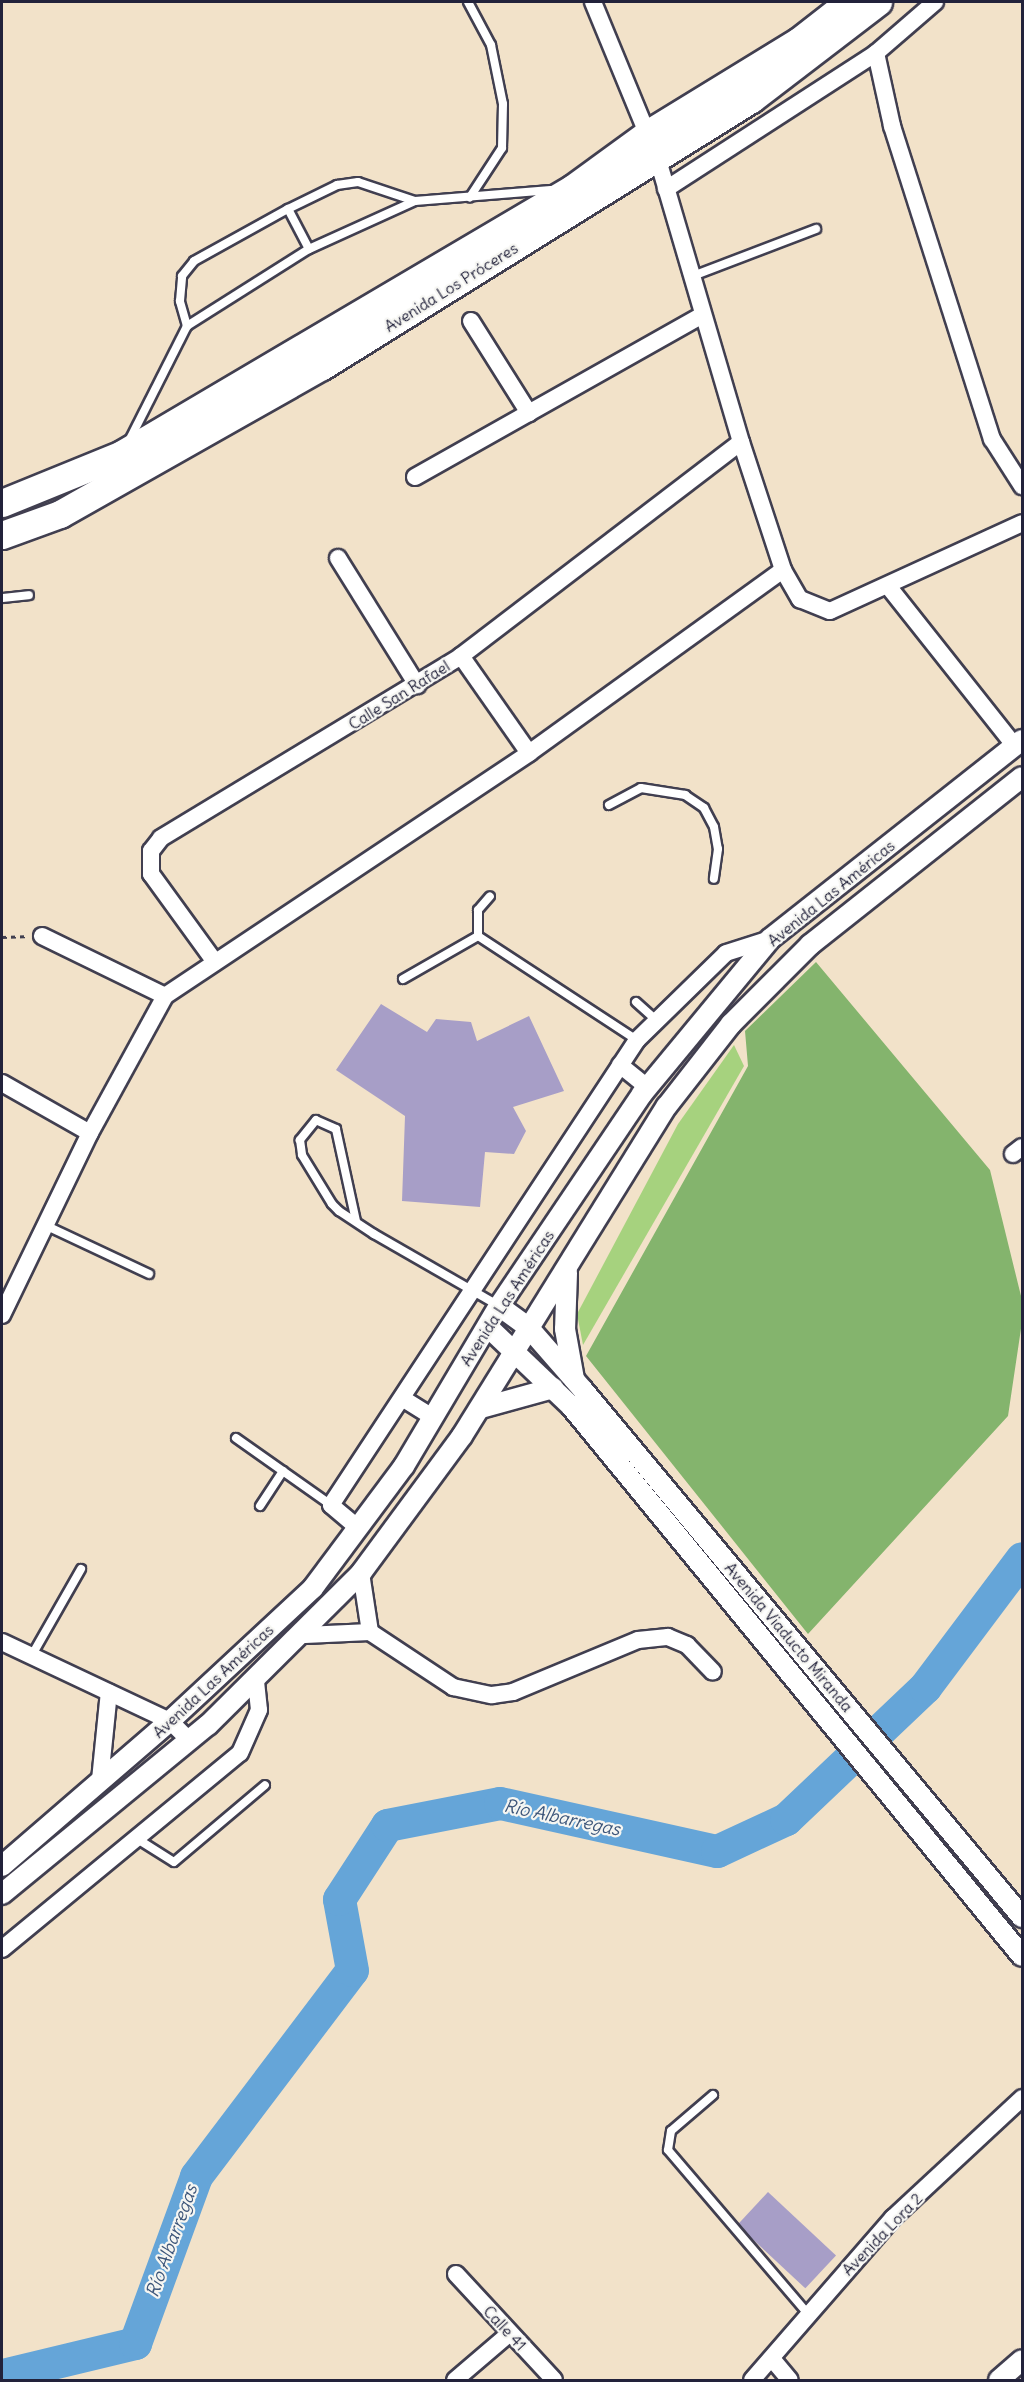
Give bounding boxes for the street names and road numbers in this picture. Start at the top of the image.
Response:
street label: Avenida Los Próceres [381,238,521,336]
street label: Calle San Rafael [345,656,453,734]
street label: Avenida Las Américas [764,836,898,950]
street label: Avenida Las Américas [456,1226,558,1370]
street label: Avenida Viaducto Miranda [721,1558,857,1716]
street label: Avenida Las Américas [149,1620,277,1742]
street label: Avenida Lora 2 [838,2189,926,2279]
street label: Calle 41 [479,2301,531,2355]

